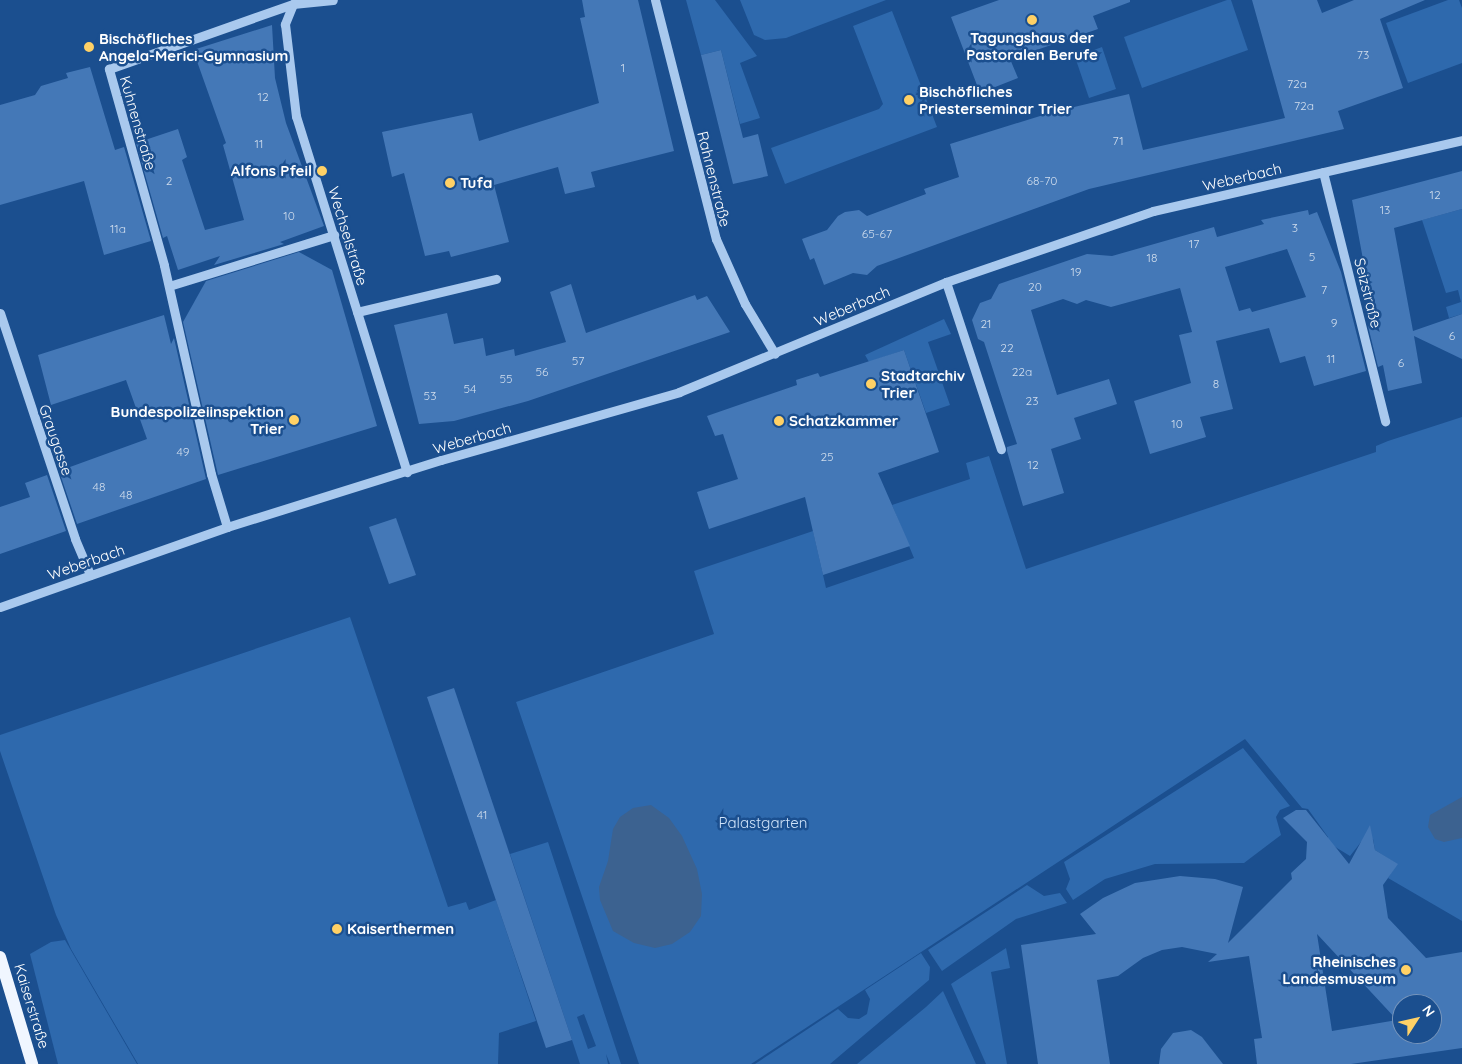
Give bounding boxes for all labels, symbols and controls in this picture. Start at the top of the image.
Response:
marker: Tagungshaus der Pastoralen Berufe [1026,14,1038,26]
place label: Tagungshaus der Pastoralen Berufe [966,28,1098,63]
place label: Bischöfliches Angela-Merici-Gymnasium [99,29,288,64]
marker: Bischöfliches Angela-Merici-Gymnasium [83,41,95,53]
house number: 73 [1357,48,1369,62]
house number: 1 [621,61,625,75]
street label: Kuhnenstraße [116,74,160,172]
house number: 72a [1287,77,1307,91]
place label: Bischöfliches Priesterseminar Trier [919,82,1072,117]
house number: 12 [257,90,269,104]
marker: Bischöfliches Priesterseminar Trier [903,94,915,106]
house number: 72a [1294,99,1314,113]
street label: Rahnenstraße [693,129,735,229]
house number: 71 [1112,134,1124,148]
house number: 11 [255,137,263,151]
street label: Weberbach [1201,159,1283,195]
place label: Alfons Pfeil [231,162,312,180]
marker: Alfons Pfeil [316,165,328,177]
house number: 2 [166,174,172,188]
place label: Tufa [460,174,492,192]
house number: 68-70 [1027,174,1057,188]
marker: Tufa [444,177,456,189]
street label: Wechselstraße [324,184,372,288]
house number: 12 [1429,188,1441,202]
house number: 13 [1380,203,1390,217]
house number: 10 [283,209,295,223]
house number: 3 [1292,221,1298,235]
house number: 11a [110,222,126,236]
house number: 65-67 [862,227,892,241]
house number: 17 [1189,237,1199,251]
house number: 5 [1309,250,1315,264]
house number: 18 [1147,251,1157,265]
street label: Seizstraße [1351,256,1385,330]
house number: 19 [1070,265,1082,279]
house number: 20 [1028,280,1042,294]
street label: Weberbach [811,282,893,330]
house number: 7 [1321,283,1327,297]
house number: 9 [1331,316,1337,330]
house number: 21 [980,317,992,331]
house number: 6 [1449,329,1455,343]
house number: 22 [1000,341,1014,355]
house number: 11 [1327,352,1335,366]
house number: 57 [572,354,584,368]
house number: 6 [1398,356,1404,370]
house number: 56 [536,365,548,379]
house number: 22a [1012,365,1032,379]
place label: Stadtarchiv Trier [881,366,965,401]
house number: 55 [499,372,513,386]
house number: 8 [1213,377,1219,391]
marker: Stadtarchiv Trier [865,378,877,390]
house number: 54 [464,382,476,396]
house number: 53 [424,389,436,403]
house number: 23 [1026,394,1038,408]
street label: Graugasse [35,402,77,478]
place label: Bundespolizeiinspektion Trier [111,402,284,437]
place label: Schatzkammer [789,412,898,430]
marker: Bundespolizeiinspektion Trier [288,414,300,426]
marker: Schatzkammer [773,415,785,427]
house number: 10 [1171,417,1183,431]
street label: Weberbach [431,418,513,458]
house number: 49 [177,445,189,459]
house number: 25 [820,450,834,464]
house number: 12 [1027,458,1039,472]
house number: 48 [93,480,105,494]
house number: 48 [120,488,132,502]
street label: Weberbach [45,540,127,584]
house number: 41 [477,808,487,822]
park label: Palastgarten [719,814,807,832]
place label: Kaiserthermen [347,920,454,938]
marker: Kaiserthermen [331,923,343,935]
place label: Rheinisches Landesmuseum [1282,952,1396,987]
street label: Kaiserstraße [11,961,53,1051]
marker: Rheinisches Landesmuseum [1400,964,1412,976]
north arrow [1392,994,1442,1044]
text: N [1418,1002,1439,1020]

